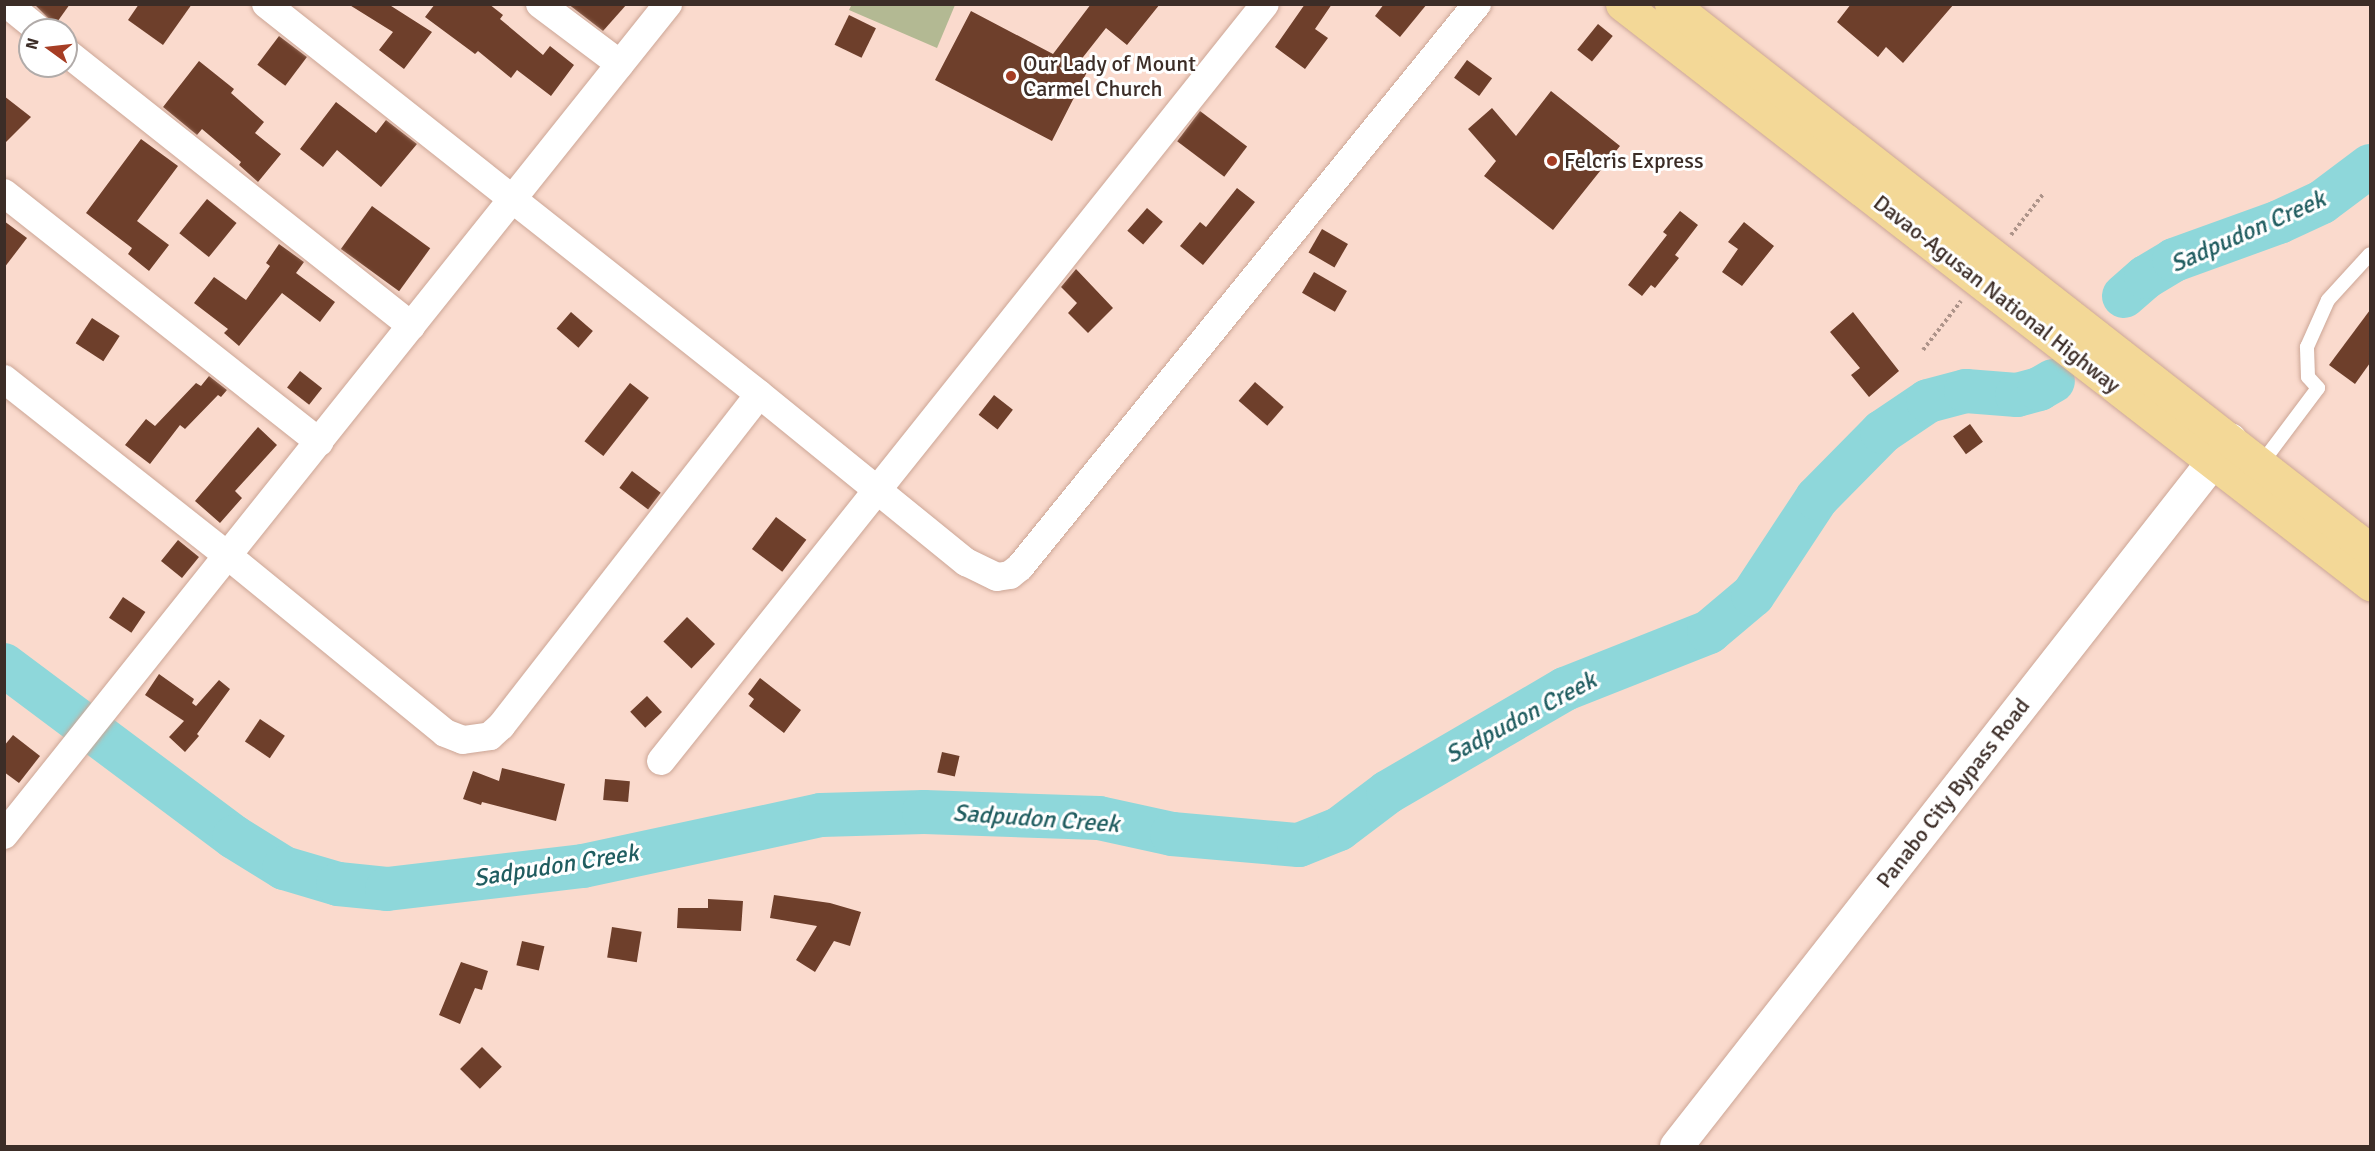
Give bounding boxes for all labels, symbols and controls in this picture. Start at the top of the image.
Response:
north arrow [18,18,78,78]
text: N [21,36,44,52]
place label: Our Lady of Mount Carmel Church [1023,50,1196,101]
marker: Our Lady of Mount Carmel Church [1004,69,1018,83]
place label: Felcris Express [1564,148,1704,174]
marker: Felcris Express [1545,154,1559,168]
water label: Sadpudon Creek [2166,185,2330,279]
street label: Davao-Agusan National Highway [1868,189,2126,399]
water label: Sadpudon Creek [1441,666,1601,770]
street label: Panabo City Bypass Road [1871,693,2035,893]
water label: Sadpudon Creek [952,799,1120,839]
water label: Sadpudon Creek [472,839,640,893]

